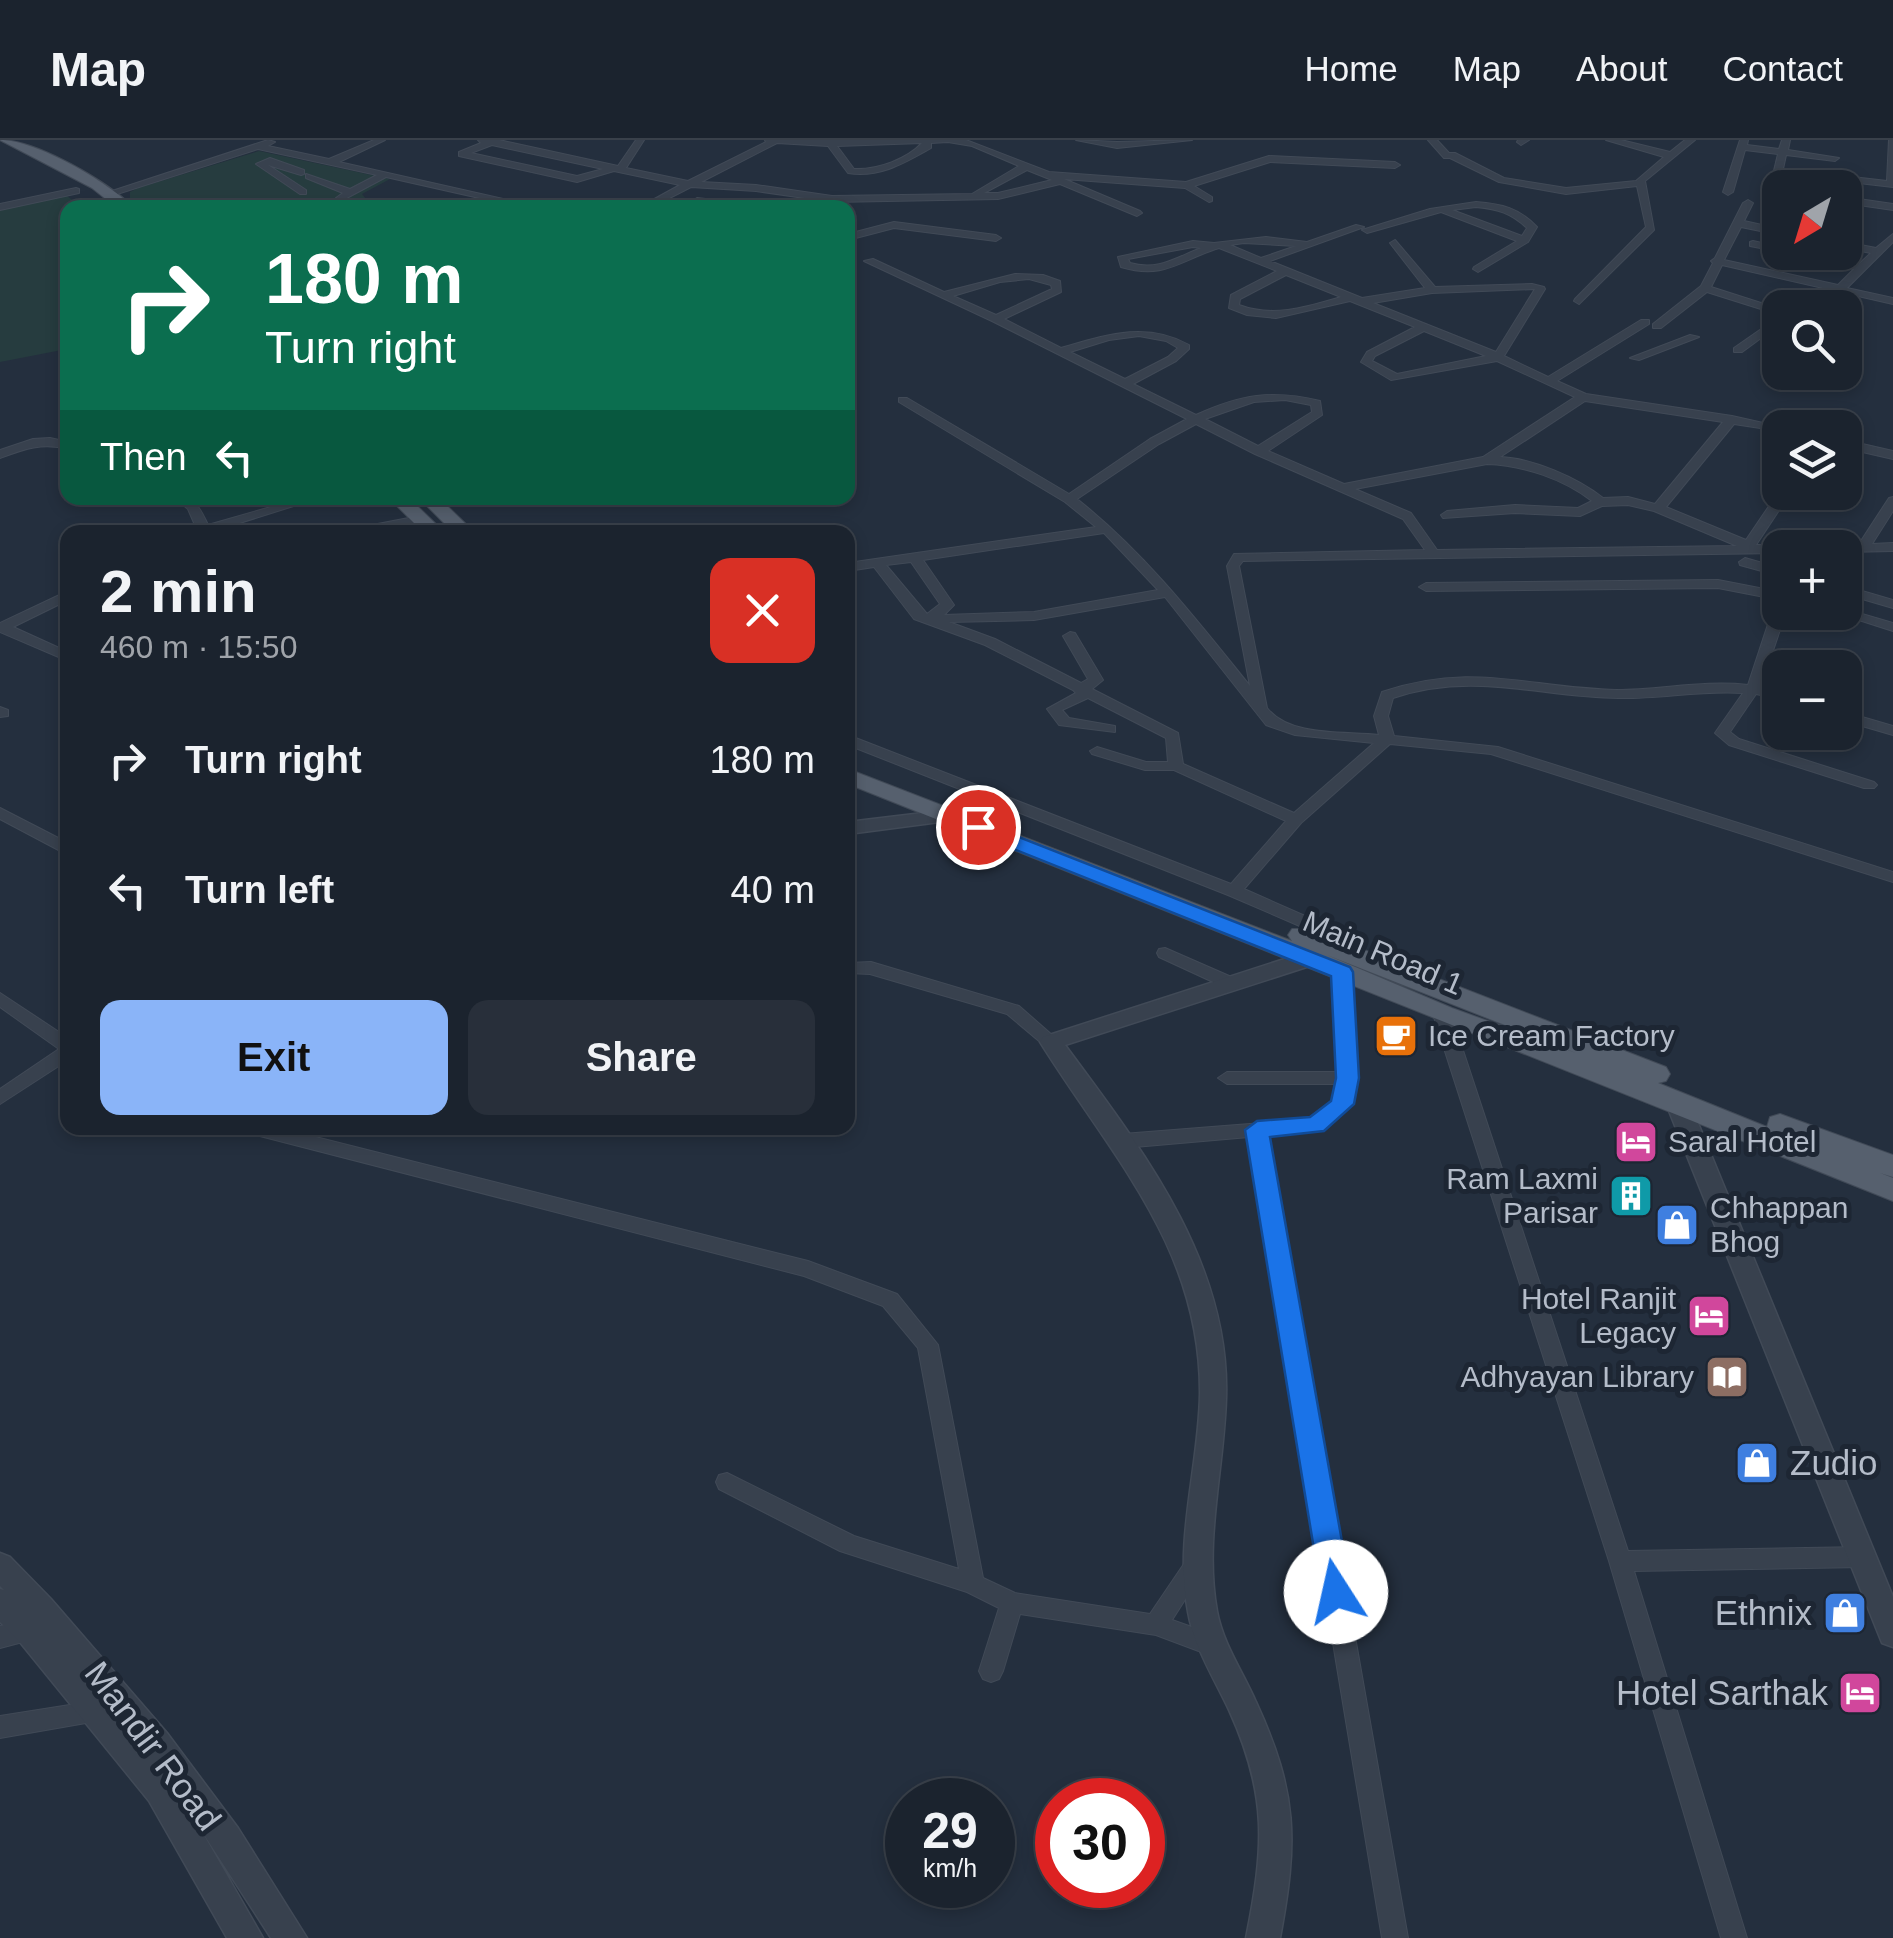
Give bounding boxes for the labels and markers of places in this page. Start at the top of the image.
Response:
pin [936,785,1021,870]
cafe icon: Ice Cream Factory [1373,1013,1419,1059]
place label: Ice Cream Factory [1428,1019,1675,1052]
hotel icon: Saral Hotel [1613,1119,1659,1165]
place label: Saral Hotel [1668,1125,1816,1158]
place label: Ram Laxmi Parisar [1446,1162,1598,1229]
building icon: Ram Laxmi Parisar [1608,1173,1654,1219]
place label: Chhappan Bhog [1710,1191,1848,1258]
shop icon: Chhappan Bhog [1654,1202,1700,1248]
place label: Hotel Ranjit Legacy [1521,1282,1677,1349]
hotel icon: Hotel Ranjit Legacy [1686,1293,1732,1339]
library icon: Adhyayan Library [1704,1354,1750,1400]
place label: Adhyayan Library [1461,1360,1694,1393]
shop icon: Zudio [1734,1440,1780,1486]
place label: Zudio [1790,1443,1878,1482]
shop icon: Ethnix [1822,1590,1868,1636]
place label: Ethnix [1715,1593,1812,1632]
hotel icon: Hotel Sarthak [1837,1670,1883,1716]
place label: Hotel Sarthak [1616,1673,1828,1712]

